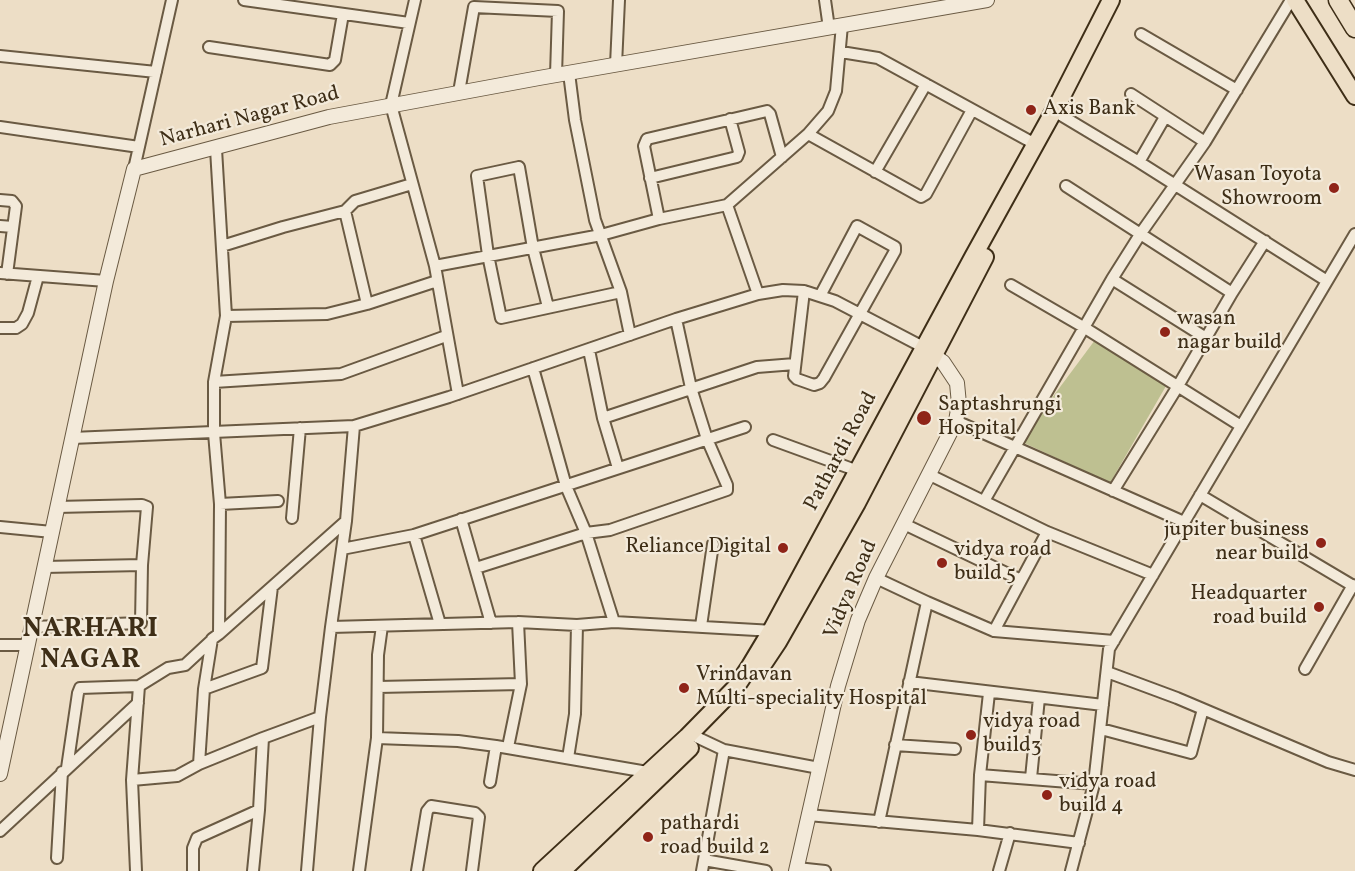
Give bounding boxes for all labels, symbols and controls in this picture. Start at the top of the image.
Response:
street label: Narhari Nagar Road [157,82,343,154]
place label: Axis Bank [1043,97,1136,123]
marker: Axis Bank [1024,103,1038,117]
place label: Wasan Toyota Showroom [1194,163,1322,213]
marker: Wasan Toyota Showroom [1327,181,1341,195]
place label: wasan nagar build [1177,307,1282,357]
marker: wasan nagar build [1158,325,1172,339]
street label: Pathardi Road [800,388,884,516]
place label: Saptashrungi Hospital [938,393,1062,443]
marker: Saptashrungi Hospital [915,409,933,427]
place label: jupiter business near build [1164,518,1309,568]
place label: Reliance Digital [625,535,771,561]
marker: jupiter business near build [1314,536,1328,550]
street label: Vidya Road [820,537,884,643]
place label: vidya road build 5 [954,538,1052,588]
marker: Reliance Digital [776,541,790,555]
marker: vidya road build 5 [935,556,949,570]
place label: Headquarter road build [1190,582,1307,632]
marker: Headquarter road build [1312,600,1326,614]
district label: NARHARI NAGAR [23,615,159,678]
place label: Vrindavan Multi-speciality Hospital [696,663,927,713]
marker: Vrindavan Multi-speciality Hospital [677,681,691,695]
place label: vidya road build3 [983,710,1081,760]
marker: vidya road build3 [964,728,978,742]
place label: vidya road build 4 [1059,770,1157,820]
marker: vidya road build 4 [1040,788,1054,802]
place label: pathardi road build 2 [660,812,770,862]
marker: pathardi road build 2 [641,830,655,844]

